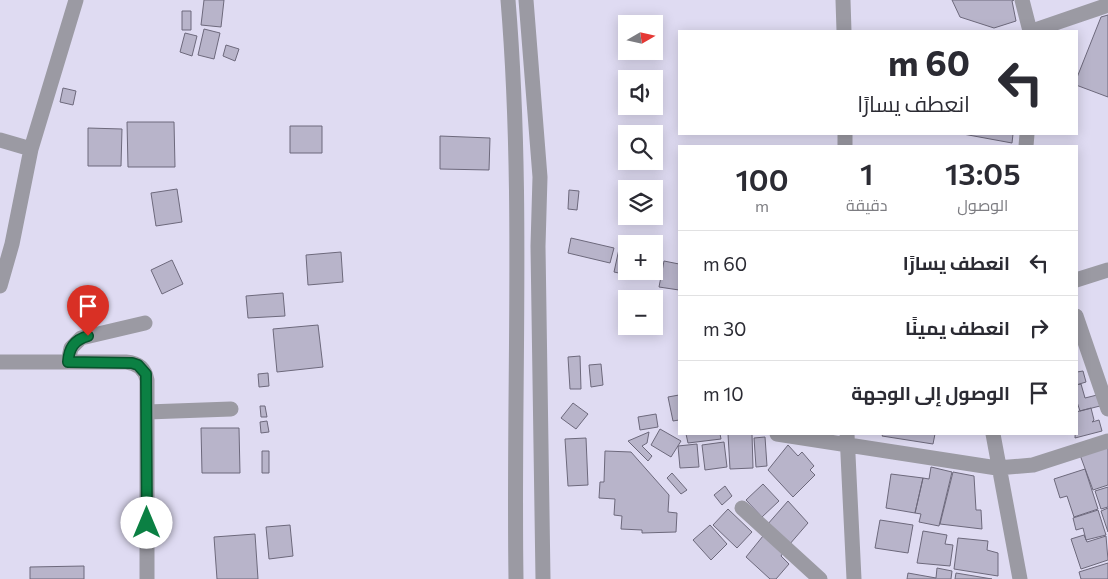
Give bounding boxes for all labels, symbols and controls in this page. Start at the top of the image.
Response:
north arrow [618,15,662,60]
map controls [618,15,663,335]
text: 60 m [888,40,970,83]
icon: left [988,50,1053,115]
button: sound [618,70,663,115]
text: انعطف يسارًا [857,90,970,117]
button: search [618,125,663,170]
text: 1 [860,154,873,191]
text: 13:05 [945,154,1021,191]
text: 100 [735,160,788,197]
button: layers [618,180,663,225]
text: دقيقة [846,195,888,214]
text: الوصول [957,195,1008,214]
text: m [755,196,769,215]
button: + [618,235,663,280]
icon: left [1025,249,1053,277]
text: انعطف يسارًا [903,251,1010,274]
text: 60 m [703,252,747,275]
pin [67,285,109,336]
button: − [618,290,663,335]
icon: arrive [74,292,102,320]
icon: right [1025,314,1053,342]
text: انعطف يمينًا [905,316,1010,339]
text: 30 m [703,317,746,340]
icon: arrive [1025,379,1053,407]
text: الوصول إلى الوجهة [851,381,1010,404]
text: 10 m [703,382,744,405]
position arrow [120,496,172,548]

